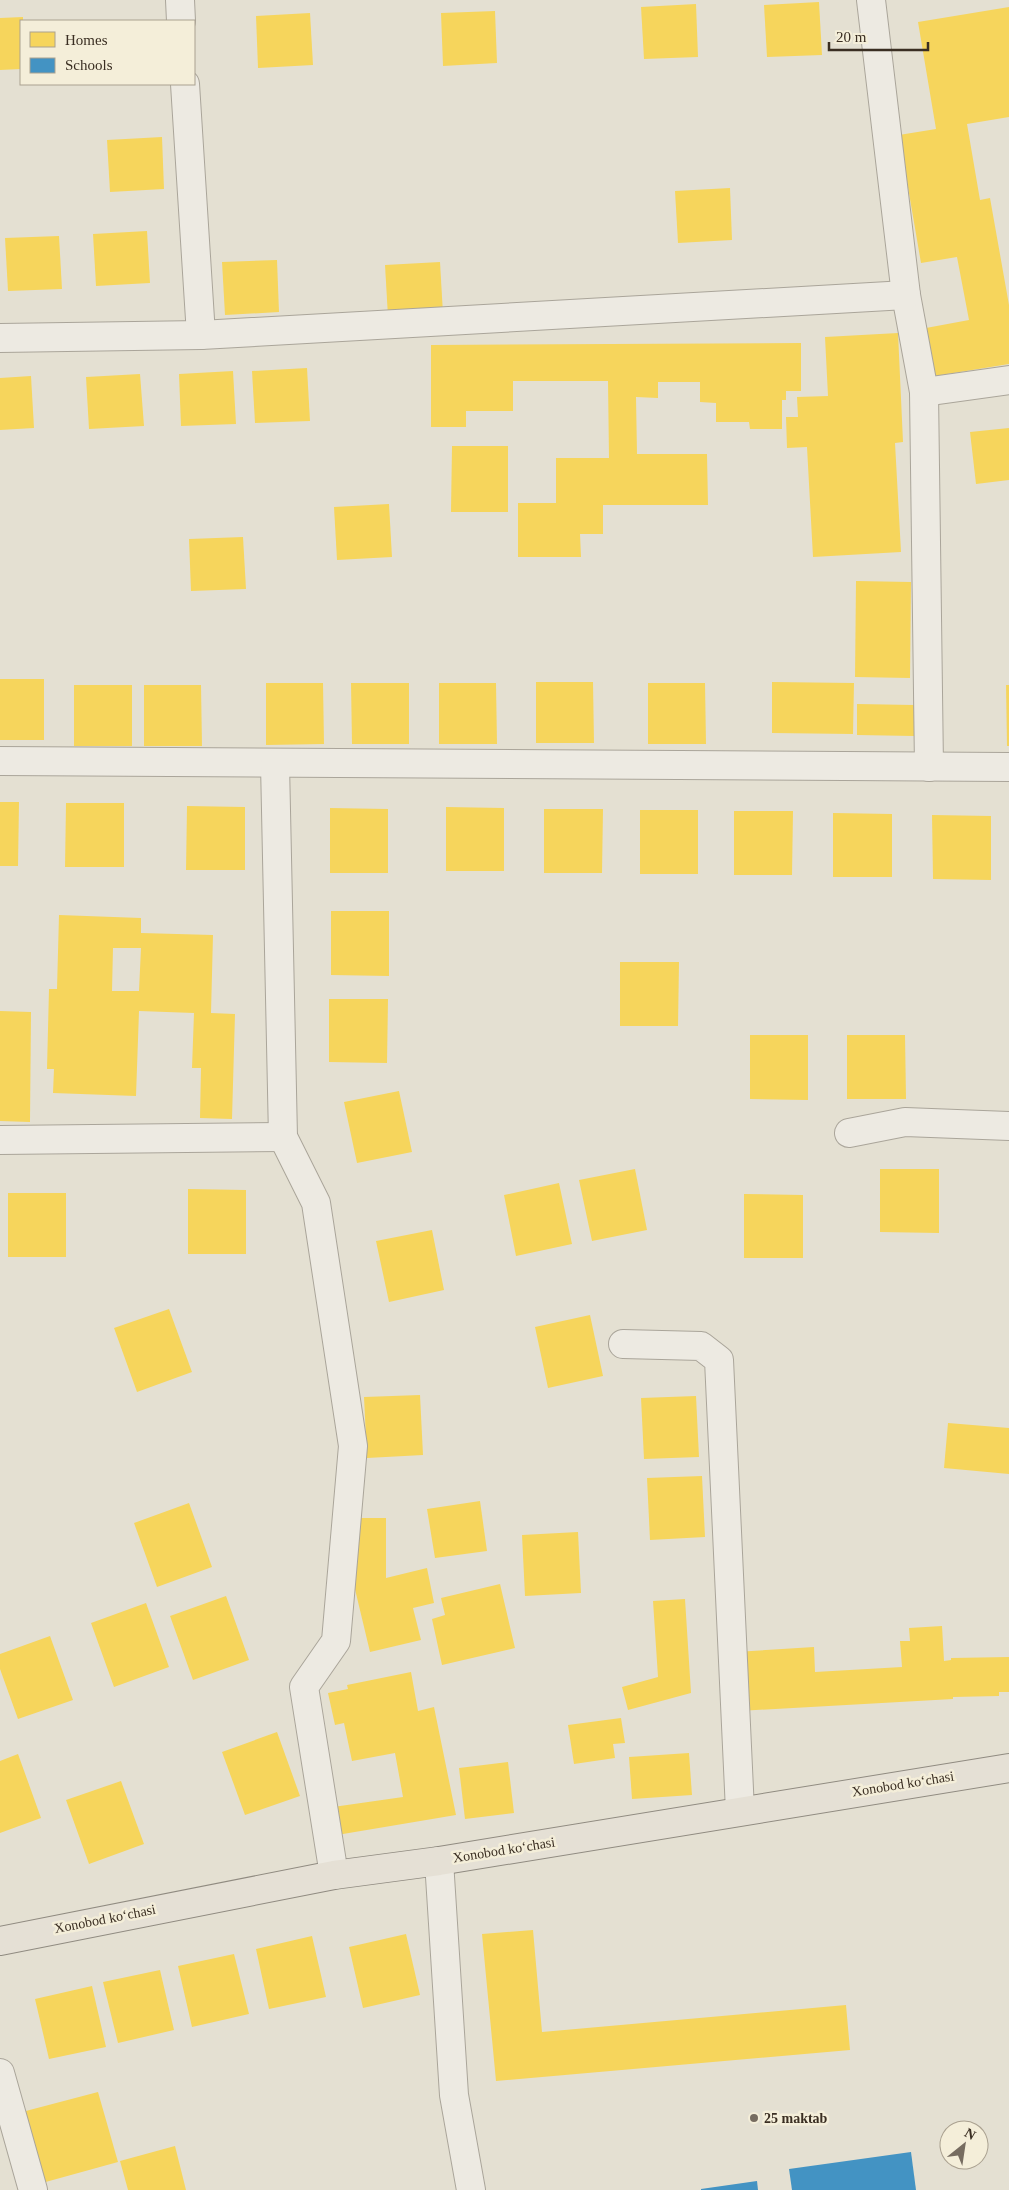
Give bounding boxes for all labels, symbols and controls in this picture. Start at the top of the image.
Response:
legend [20,20,195,85]
scale bar [829,20,928,52]
text: 20 m [836,29,867,45]
text: Homes [65,32,108,48]
text: Schools [65,57,113,73]
street label: Xonobod koʻchasi [851,1769,955,1799]
street label: Xonobod koʻchasi [452,1835,556,1865]
street label: Xonobod koʻchasi [53,1902,157,1936]
place label: 25 maktab [764,2111,828,2126]
marker: 25 maktab [748,2112,760,2124]
north arrow [939,2120,989,2170]
text: N [962,2125,978,2143]

